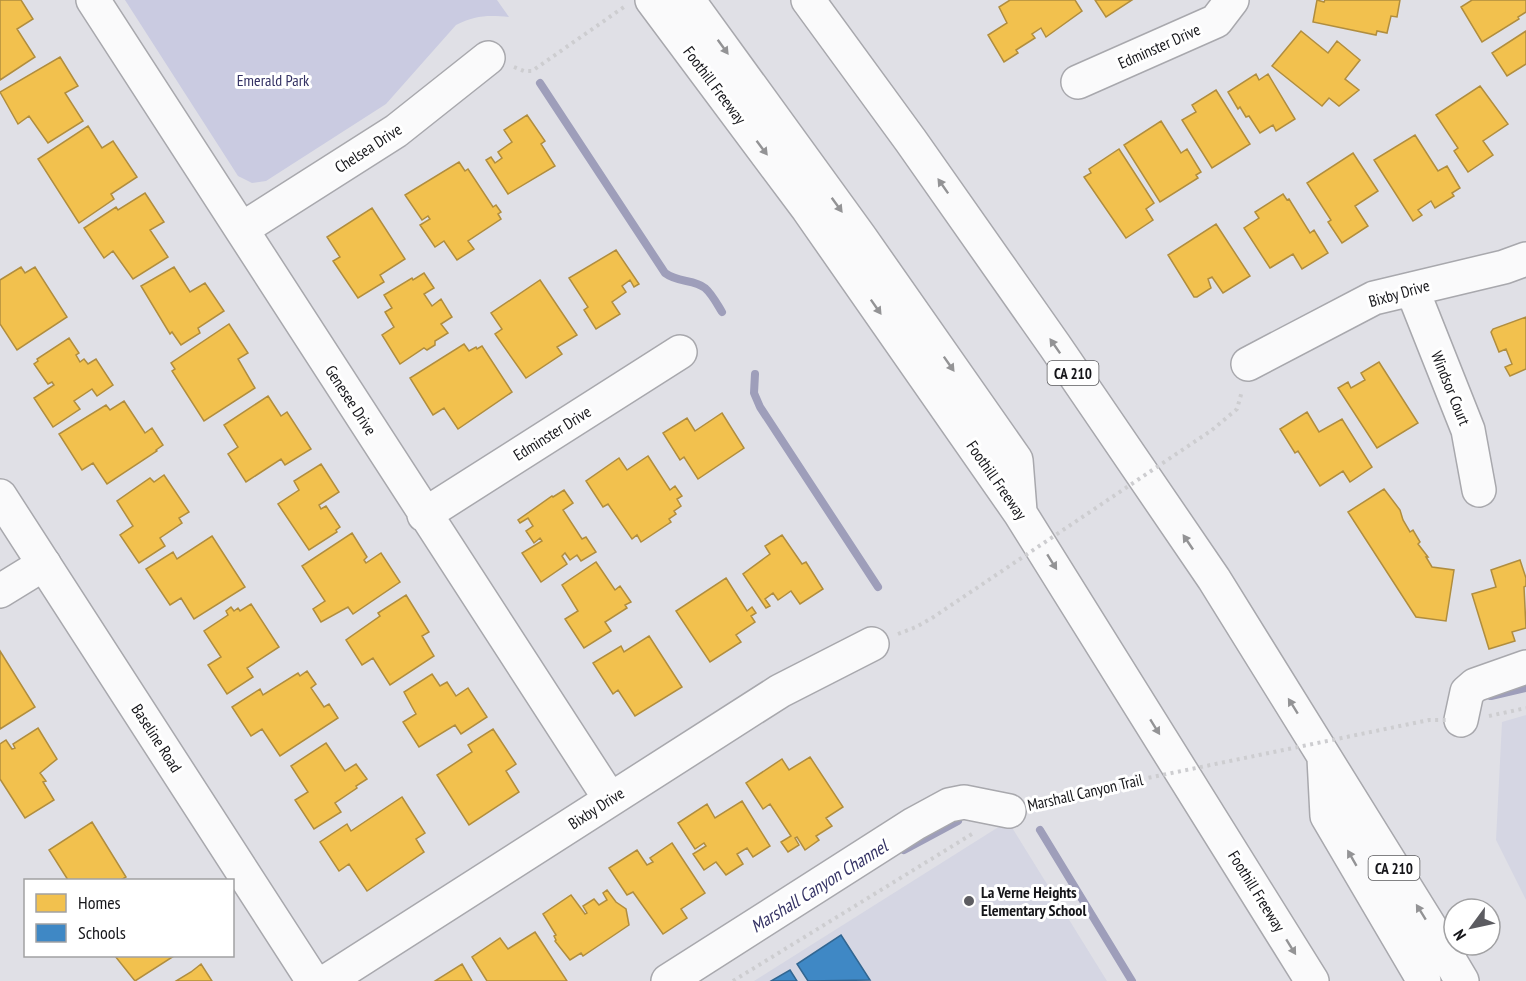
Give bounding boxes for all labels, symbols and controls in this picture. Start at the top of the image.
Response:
street label: Edminster Drive [1115,19,1203,73]
one-way arrow [716,40,728,55]
street label: Foothill Freeway [679,42,751,128]
park label: Emerald Park [237,70,310,90]
street label: Chelsea Drive [331,119,405,177]
one-way arrow [756,141,768,156]
one-way arrow [937,179,949,195]
one-way arrow [831,197,843,213]
street label: Bixby Drive [1366,275,1432,311]
one-way arrow [870,298,882,314]
one-way arrow [1050,338,1061,354]
street label: Windsor Court [1427,348,1475,429]
one-way arrow [943,356,955,372]
street label: Genesee Drive [321,361,381,439]
road number: CA 210 [1048,361,1098,385]
street label: Edminster Drive [509,401,595,465]
street label: Foothill Freeway [962,437,1032,523]
one-way arrow [1183,533,1194,550]
one-way arrow [1046,554,1057,570]
one-way arrow [1287,698,1298,714]
street label: Baseline Road [128,700,187,776]
one-way arrow [1150,719,1161,735]
street label: Marshall Canyon Trail [1025,769,1145,815]
street label: Bixby Drive [564,783,628,833]
water label: Marshall Canyon Channel [746,834,893,937]
street label: Foothill Freeway [1224,847,1290,935]
one-way arrow [1346,850,1357,866]
road number: CA 210 [1368,856,1420,880]
legend [24,879,234,957]
place label: La Verne Heights Elementary School [981,882,1086,920]
text: Homes [78,891,121,914]
marker: La Verne Heights Elementary School [962,894,976,908]
north arrow [1442,897,1502,957]
one-way arrow [1416,904,1427,920]
text: Schools [78,921,126,944]
text: N [1449,926,1470,944]
one-way arrow [1286,939,1297,955]

